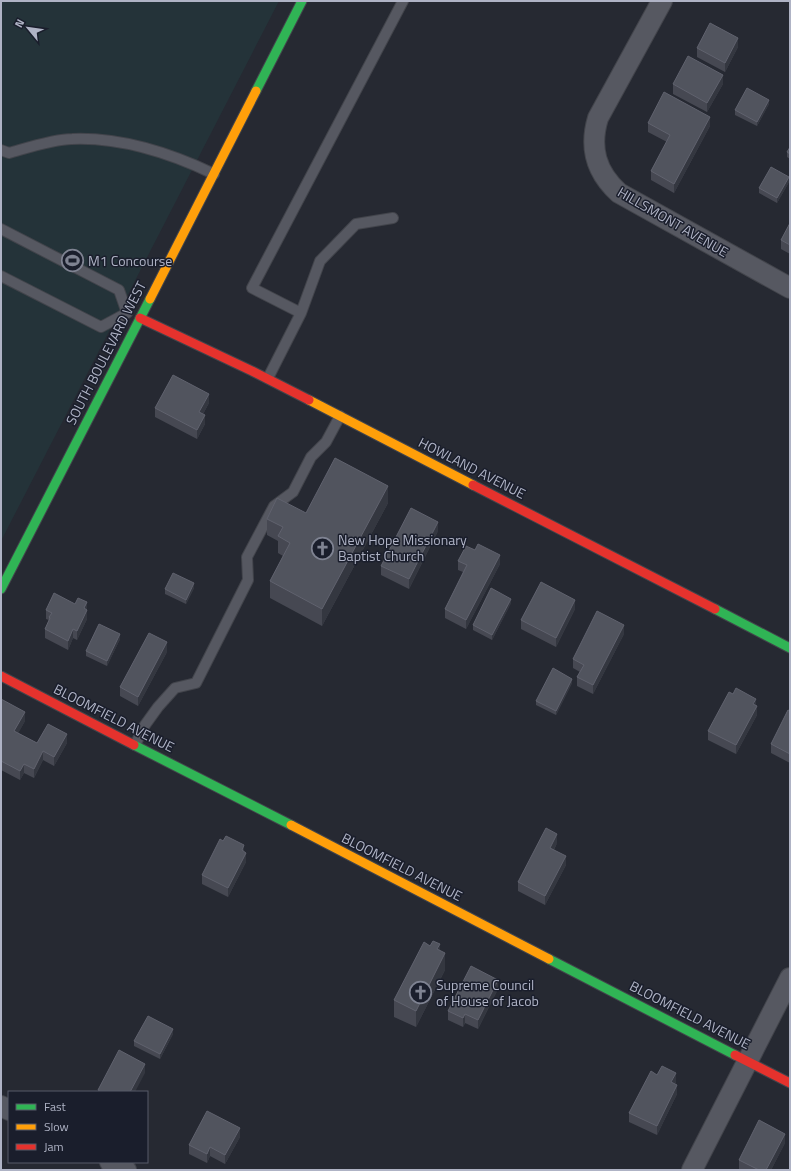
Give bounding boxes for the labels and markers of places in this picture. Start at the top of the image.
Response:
sports icon: M1 Concourse [60,248,86,274]
place label: M1 Concourse [88,250,172,271]
place label: New Hope Missionary Baptist Church [338,529,467,566]
church icon: New Hope Missionary Baptist Church [309,535,335,561]
place label: Supreme Council of House of Jacob [436,974,539,1011]
church icon: Supreme Council of House of Jacob [407,980,433,1006]

